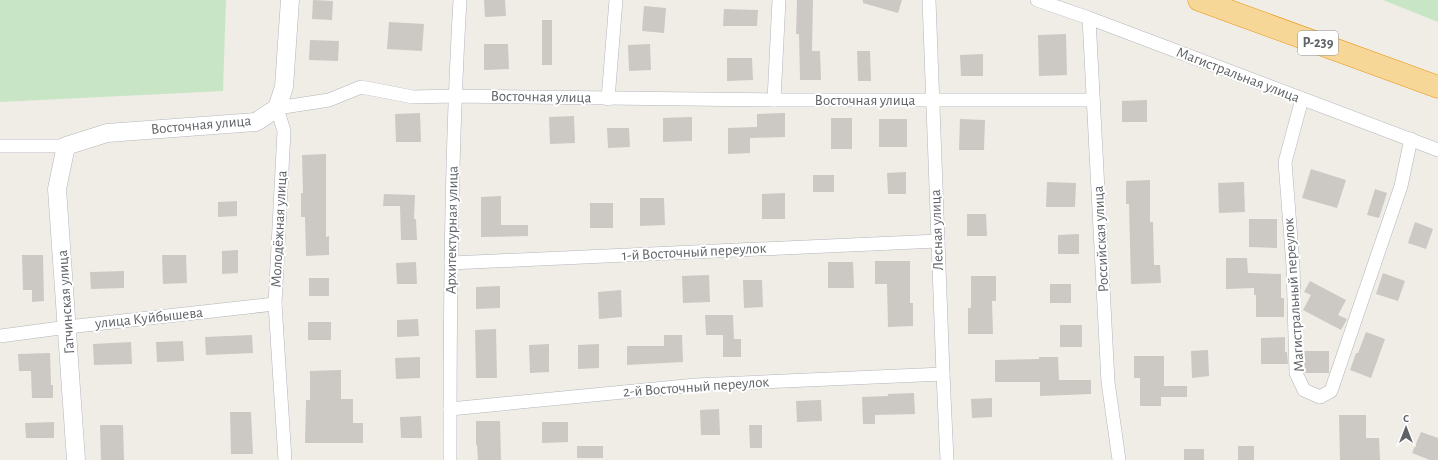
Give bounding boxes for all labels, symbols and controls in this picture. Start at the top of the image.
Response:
road number: Р-239 [1298,31,1338,55]
street label: Магистральная улица [1174,45,1302,106]
street label: Восточная улица [490,89,592,105]
street label: Восточная улица [815,93,916,108]
street label: Восточная улица [150,113,252,137]
street label: Архитектурная улица [443,165,461,294]
street label: Молодёжная улица [268,170,290,288]
street label: Российская улица [1091,185,1111,293]
street label: Лесная улица [928,189,946,271]
street label: Магистральный переулок [1281,217,1307,373]
street label: 1-й Восточный переулок [621,241,767,263]
street label: Гатчинская улица [55,249,77,355]
street label: улица Куйбышева [93,305,204,331]
street label: 2-й Восточный переулок [622,374,770,400]
north arrow [1386,408,1426,448]
text: С [1403,413,1409,424]

